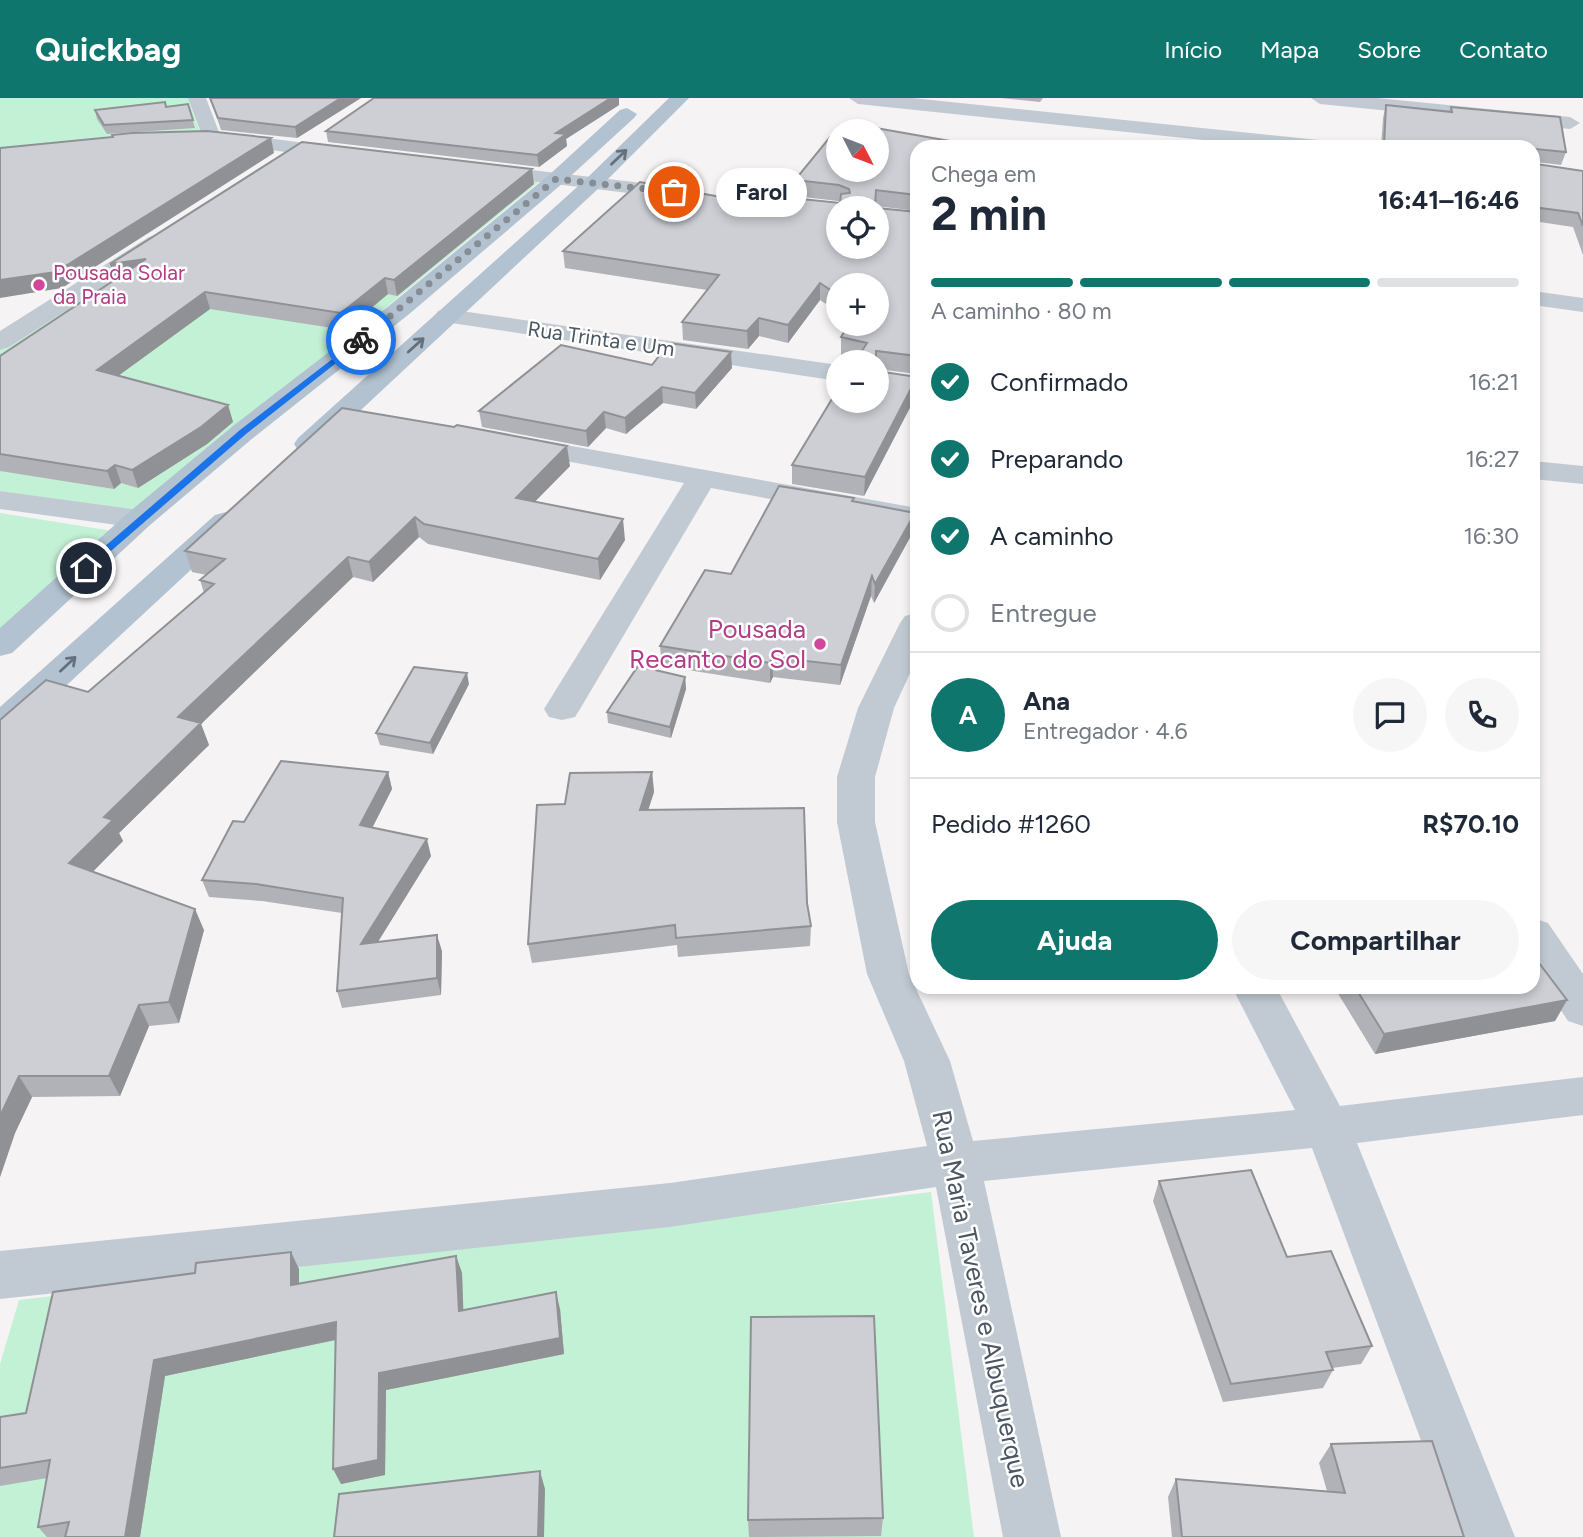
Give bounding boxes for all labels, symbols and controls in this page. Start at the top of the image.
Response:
text: Quickbag [35,30,181,69]
text: Início [1164,35,1222,64]
text: Mapa [1260,35,1319,64]
text: Sobre [1357,35,1421,64]
text: Contato [1459,35,1548,64]
north arrow [826,119,889,182]
map controls [826,119,889,413]
one-way arrow [610,149,627,166]
text: Chega em [931,160,1036,188]
pin [644,162,704,222]
callout: Farol [716,168,807,217]
icon: bag [655,173,693,211]
text: Farol [735,178,788,206]
text: 16:41–16:46 [1378,184,1519,216]
text: 2 min [931,186,1047,242]
button: locate [826,196,889,259]
place label: Pousada Solar da Praia [53,260,185,309]
button: + [826,273,889,336]
marker: Pousada Solar da Praia [31,277,47,293]
text: A caminho · 80 m [931,297,1112,325]
courier [326,305,396,375]
street label: Rua Trinta e Um [526,316,676,361]
icon: bike [342,321,380,359]
one-way arrow [407,336,424,353]
button: − [826,350,889,413]
icon: check [931,363,969,401]
text: Confirmado [990,366,1128,398]
text: 16:21 [1468,368,1519,396]
icon: check [931,440,969,478]
text: Preparando [990,443,1123,475]
text: 16:27 [1465,445,1519,473]
icon: check [931,517,969,555]
text: A caminho [990,520,1114,552]
text: 16:30 [1463,522,1519,550]
pin [56,538,116,598]
icon: home [67,549,105,587]
text: Entregue [990,597,1097,629]
place label: Pousada Recanto do Sol [629,613,806,675]
marker: Pousada Recanto do Sol [812,636,828,652]
one-way arrow [59,656,76,673]
button: chat [1353,678,1427,752]
button: phone [1445,678,1519,752]
text: Ana [1023,685,1070,717]
text: A [959,699,977,731]
text: Entregador · 4.6 [1023,717,1188,745]
text: Pedido #1260 [931,808,1091,840]
text: R$70.10 [1422,808,1519,840]
button: Ajuda [931,900,1218,980]
button: Compartilhar [1232,900,1519,980]
street label: Rua Maria Taveres e Albuquerque [925,1107,1037,1491]

